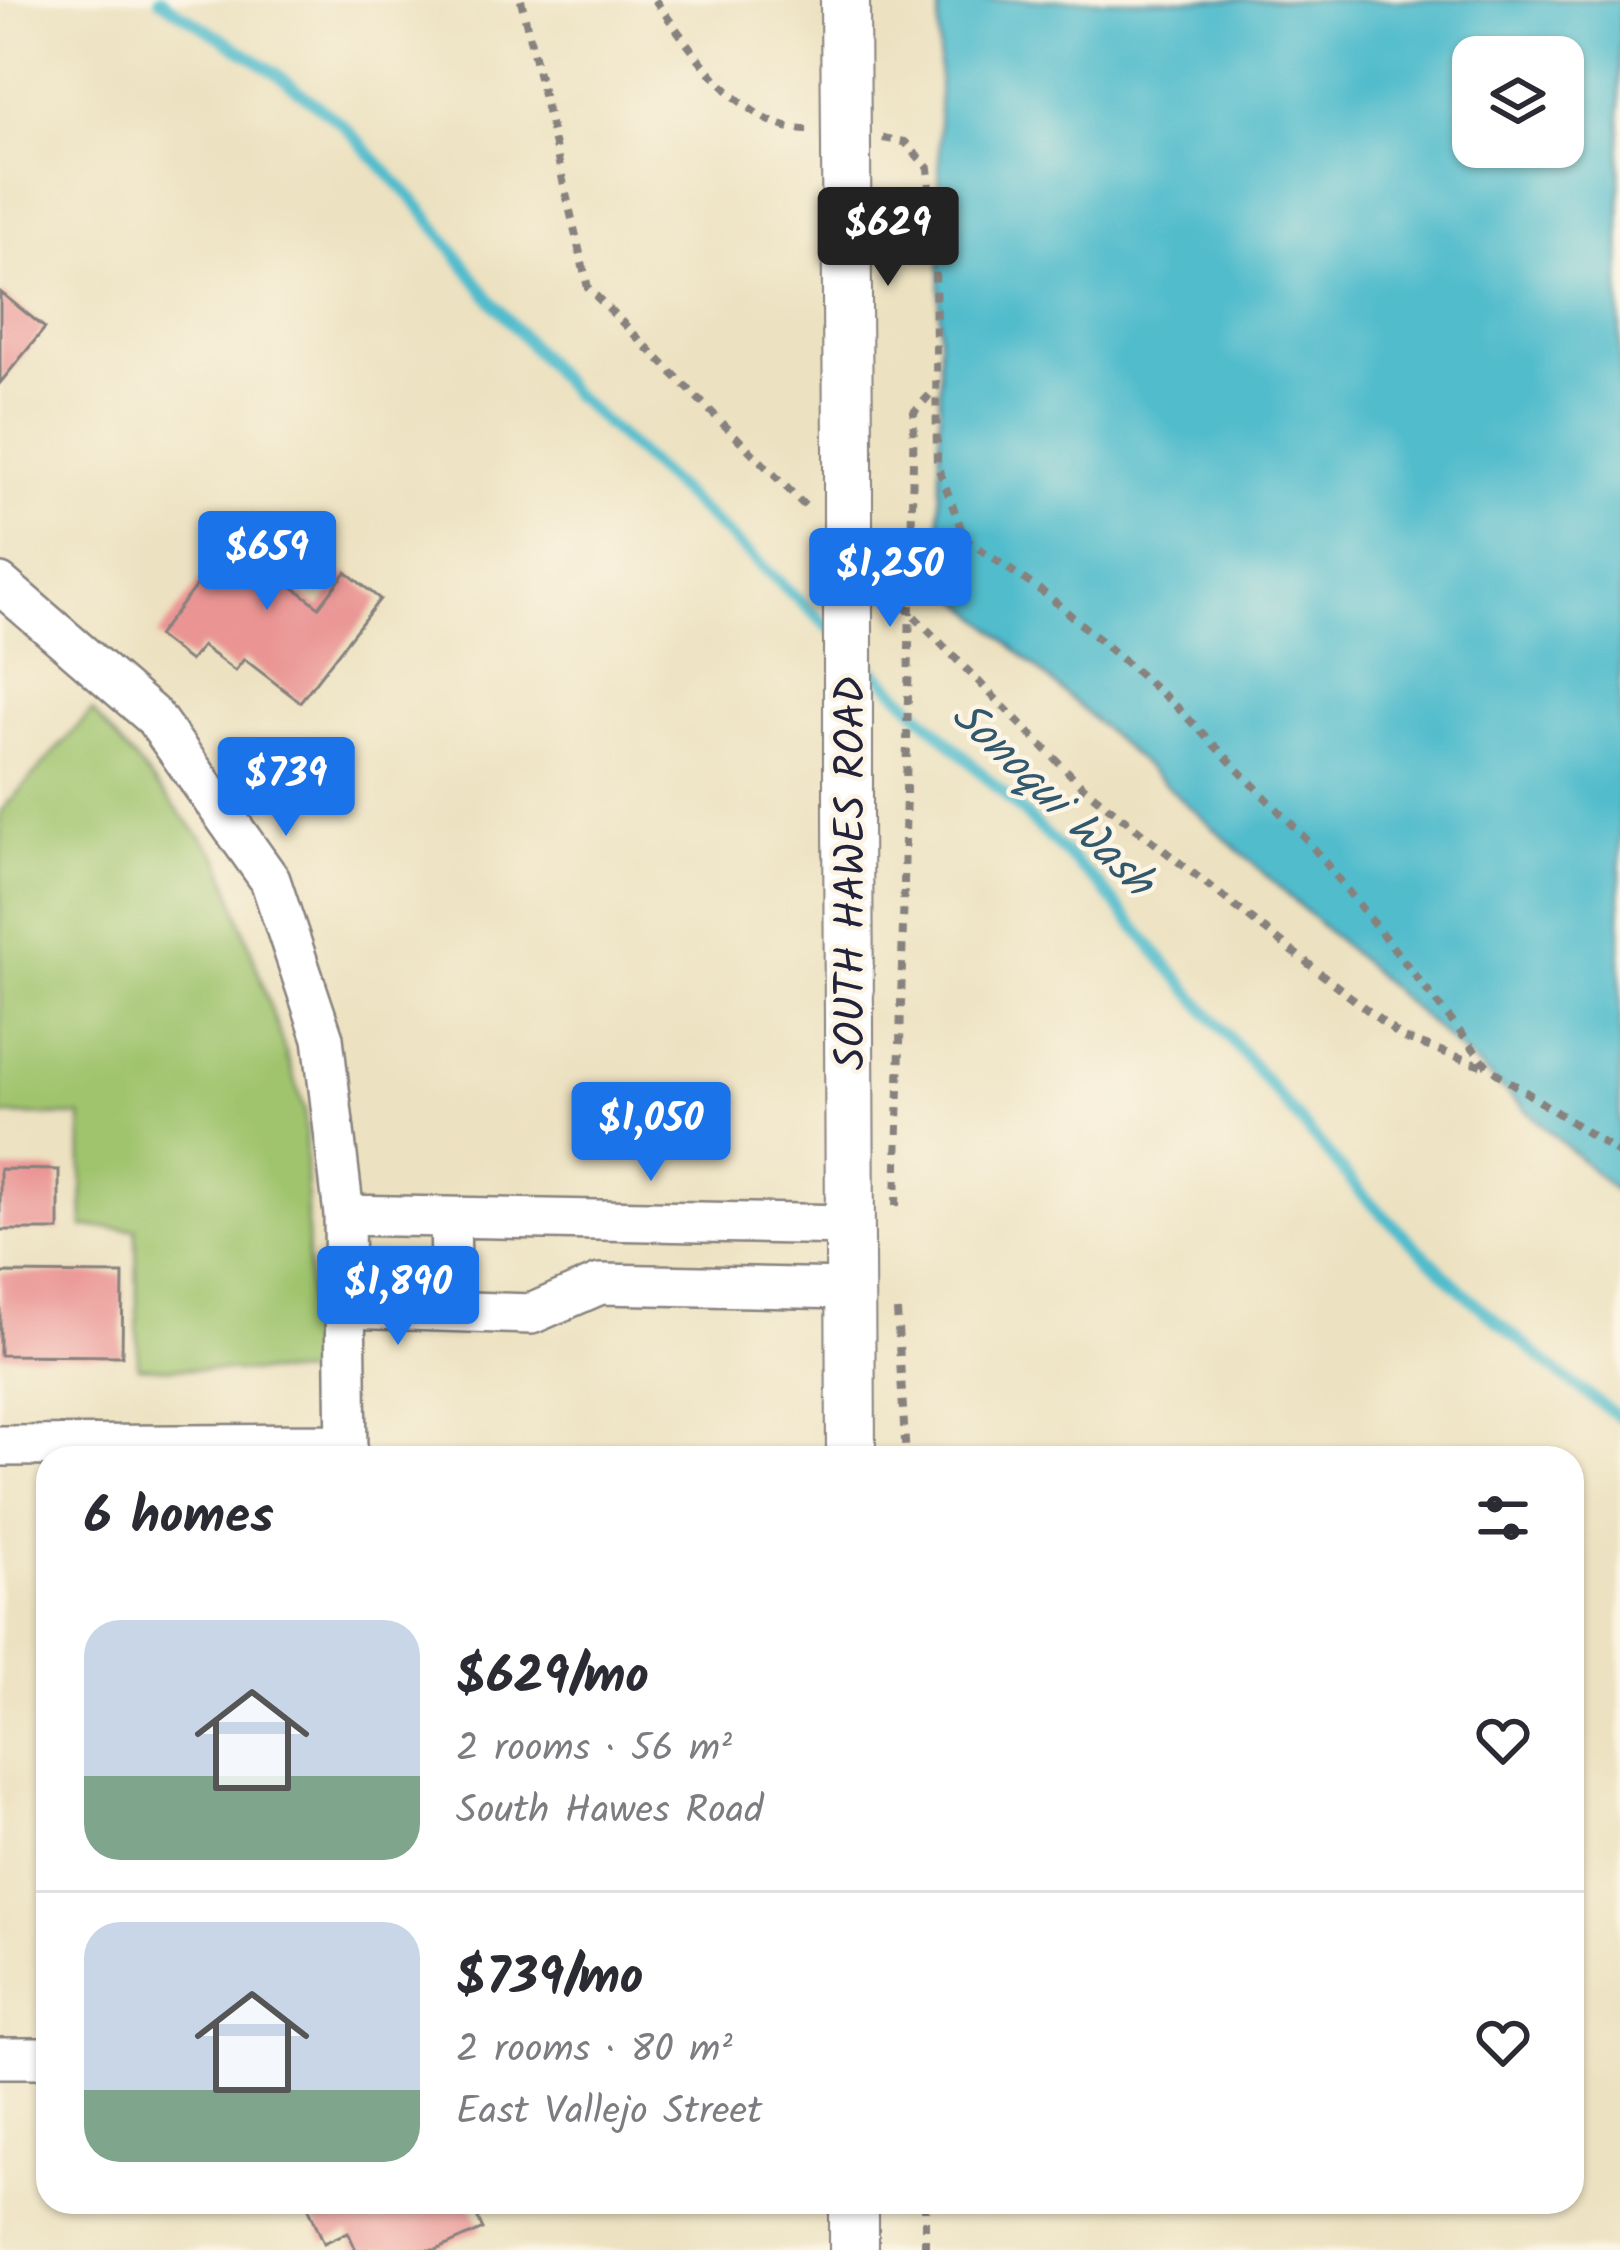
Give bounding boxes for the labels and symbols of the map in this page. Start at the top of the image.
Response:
pin: $629 [817,187,959,289]
pin: $659 [196,511,338,613]
pin: $1,250 [792,528,988,630]
street label: SOUTH HAWES ROAD [819,676,886,1070]
water label: Sonoqui Wash [933,684,1173,919]
pin: $739 [215,737,357,839]
pin: $1,050 [553,1082,749,1184]
pin: $1,890 [300,1246,496,1348]

